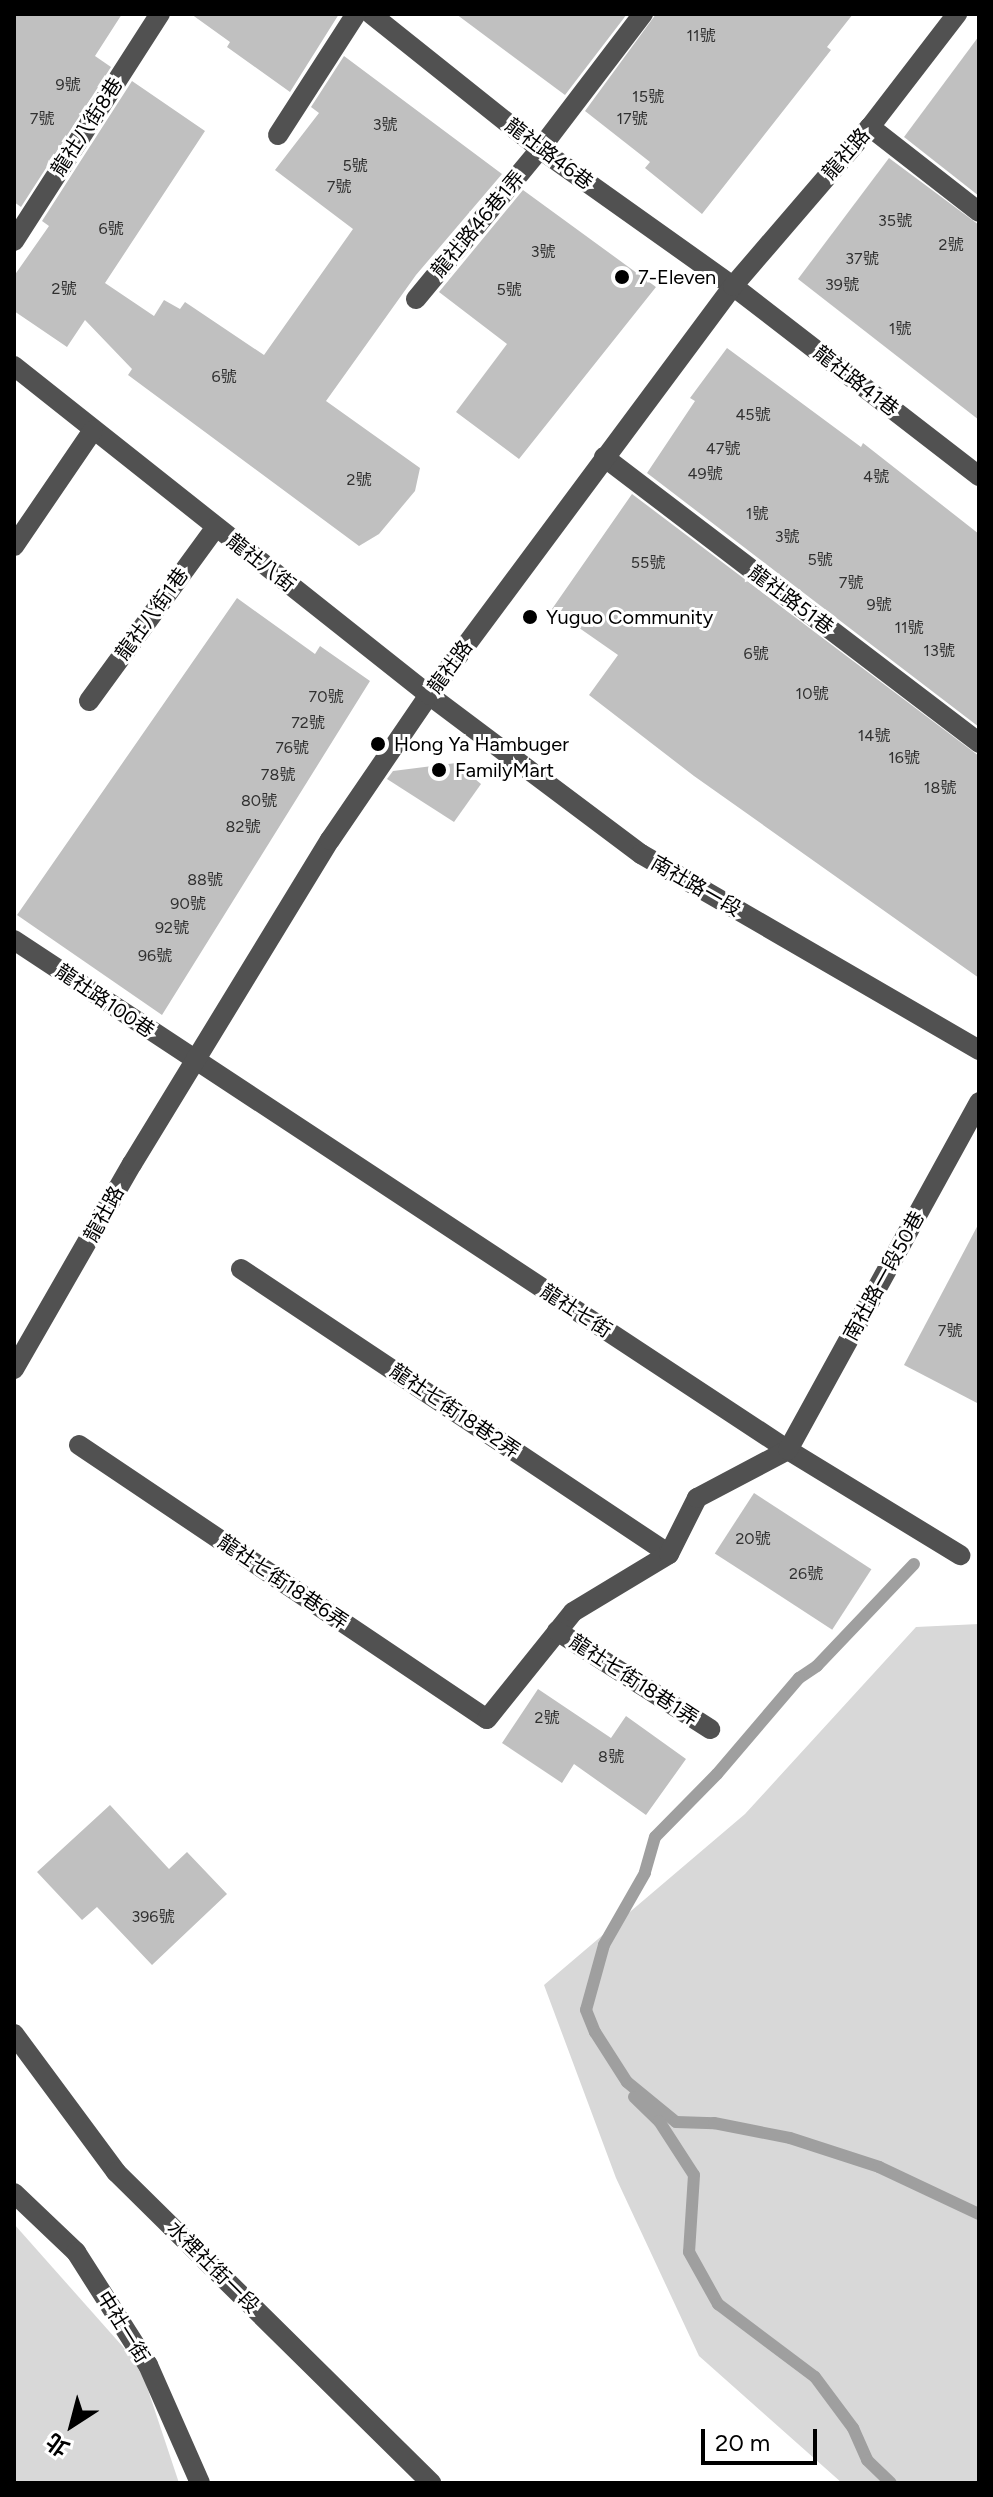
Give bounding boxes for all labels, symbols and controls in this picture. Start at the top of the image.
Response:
house number: 11號 [686,26,716,46]
street label: 龍社八街8巷 [46,73,128,181]
house number: 9號 [55,75,81,95]
house number: 15號 [632,87,664,107]
house number: 7號 [30,109,54,129]
house number: 17號 [616,109,648,129]
street label: 龍社路46巷 [500,113,598,195]
house number: 3號 [373,115,397,135]
street label: 龍社路 [817,123,875,185]
house number: 5號 [342,156,368,176]
street label: 龍社路46巷1弄 [426,166,530,282]
house number: 7號 [327,177,351,197]
house number: 35號 [878,211,912,231]
house number: 6號 [98,219,124,239]
house number: 2號 [939,235,963,255]
house number: 3號 [531,242,555,262]
house number: 37號 [845,249,879,269]
place label: 7-Eleven [638,265,716,289]
marker: 7-Eleven [613,268,631,286]
house number: 39號 [825,275,859,295]
house number: 2號 [52,279,76,299]
house number: 5號 [496,280,522,300]
house number: 1號 [889,319,911,339]
street label: 龍社路41巷 [809,341,903,421]
house number: 6號 [211,367,237,387]
house number: 45號 [735,405,771,425]
house number: 47號 [706,439,740,459]
house number: 49號 [688,464,722,484]
house number: 4號 [863,467,889,487]
house number: 2號 [347,470,371,490]
house number: 1號 [746,504,768,524]
house number: 3號 [775,527,799,547]
street label: 龍社八街 [222,529,300,597]
house number: 5號 [807,550,833,570]
house number: 55號 [631,553,665,573]
street label: 龍社路51巷 [744,560,838,640]
street label: 龍社八街1巷 [110,563,194,665]
house number: 7號 [839,573,863,593]
house number: 9號 [866,595,892,615]
place label: Yuguo Community [546,605,713,629]
marker: Yuguo Community [521,608,539,626]
house number: 11號 [894,618,924,638]
street label: 龍社路 [423,636,477,698]
house number: 13號 [923,641,955,661]
house number: 6號 [743,644,769,664]
house number: 10號 [796,684,828,704]
house number: 70號 [309,687,343,707]
house number: 72號 [291,713,325,733]
house number: 14號 [858,726,890,746]
place label: Hong Ya Hambuger [394,732,569,756]
marker: Hong Ya Hambuger [369,735,387,753]
house number: 76號 [275,738,309,758]
house number: 16號 [888,748,920,768]
place label: FamilyMart [455,758,554,782]
marker: FamilyMart [430,761,448,779]
house number: 78號 [261,765,295,785]
house number: 18號 [924,778,956,798]
house number: 80號 [241,791,277,811]
house number: 82號 [226,817,260,837]
street label: 南社路一段 [647,851,745,921]
house number: 88號 [187,870,223,890]
house number: 90號 [170,894,206,914]
house number: 92號 [155,918,189,938]
house number: 96號 [138,946,172,966]
street label: 龍社路100巷 [51,959,159,1043]
street label: 龍社路 [79,1182,129,1246]
street label: 南社路一段50巷 [839,1207,929,1345]
street label: 龍社七街 [536,1279,616,1343]
house number: 7號 [938,1321,962,1341]
street label: 龍社七街18巷2弄 [385,1359,525,1463]
house number: 20號 [735,1529,771,1549]
street label: 龍社七街18巷6弄 [213,1530,353,1634]
house number: 26號 [789,1564,823,1584]
street label: 龍社七街18巷1弄 [565,1629,703,1731]
house number: 2號 [535,1708,559,1728]
house number: 8號 [598,1747,624,1767]
house number: 396號 [132,1907,174,1927]
street label: 水裡社街一段 [162,2216,264,2318]
street label: 中社一街 [92,2287,154,2367]
north arrow [32,2385,112,2465]
scale bar [705,2413,821,2463]
text: 北 [41,2427,74,2462]
text: 20 m [715,2428,770,2457]

